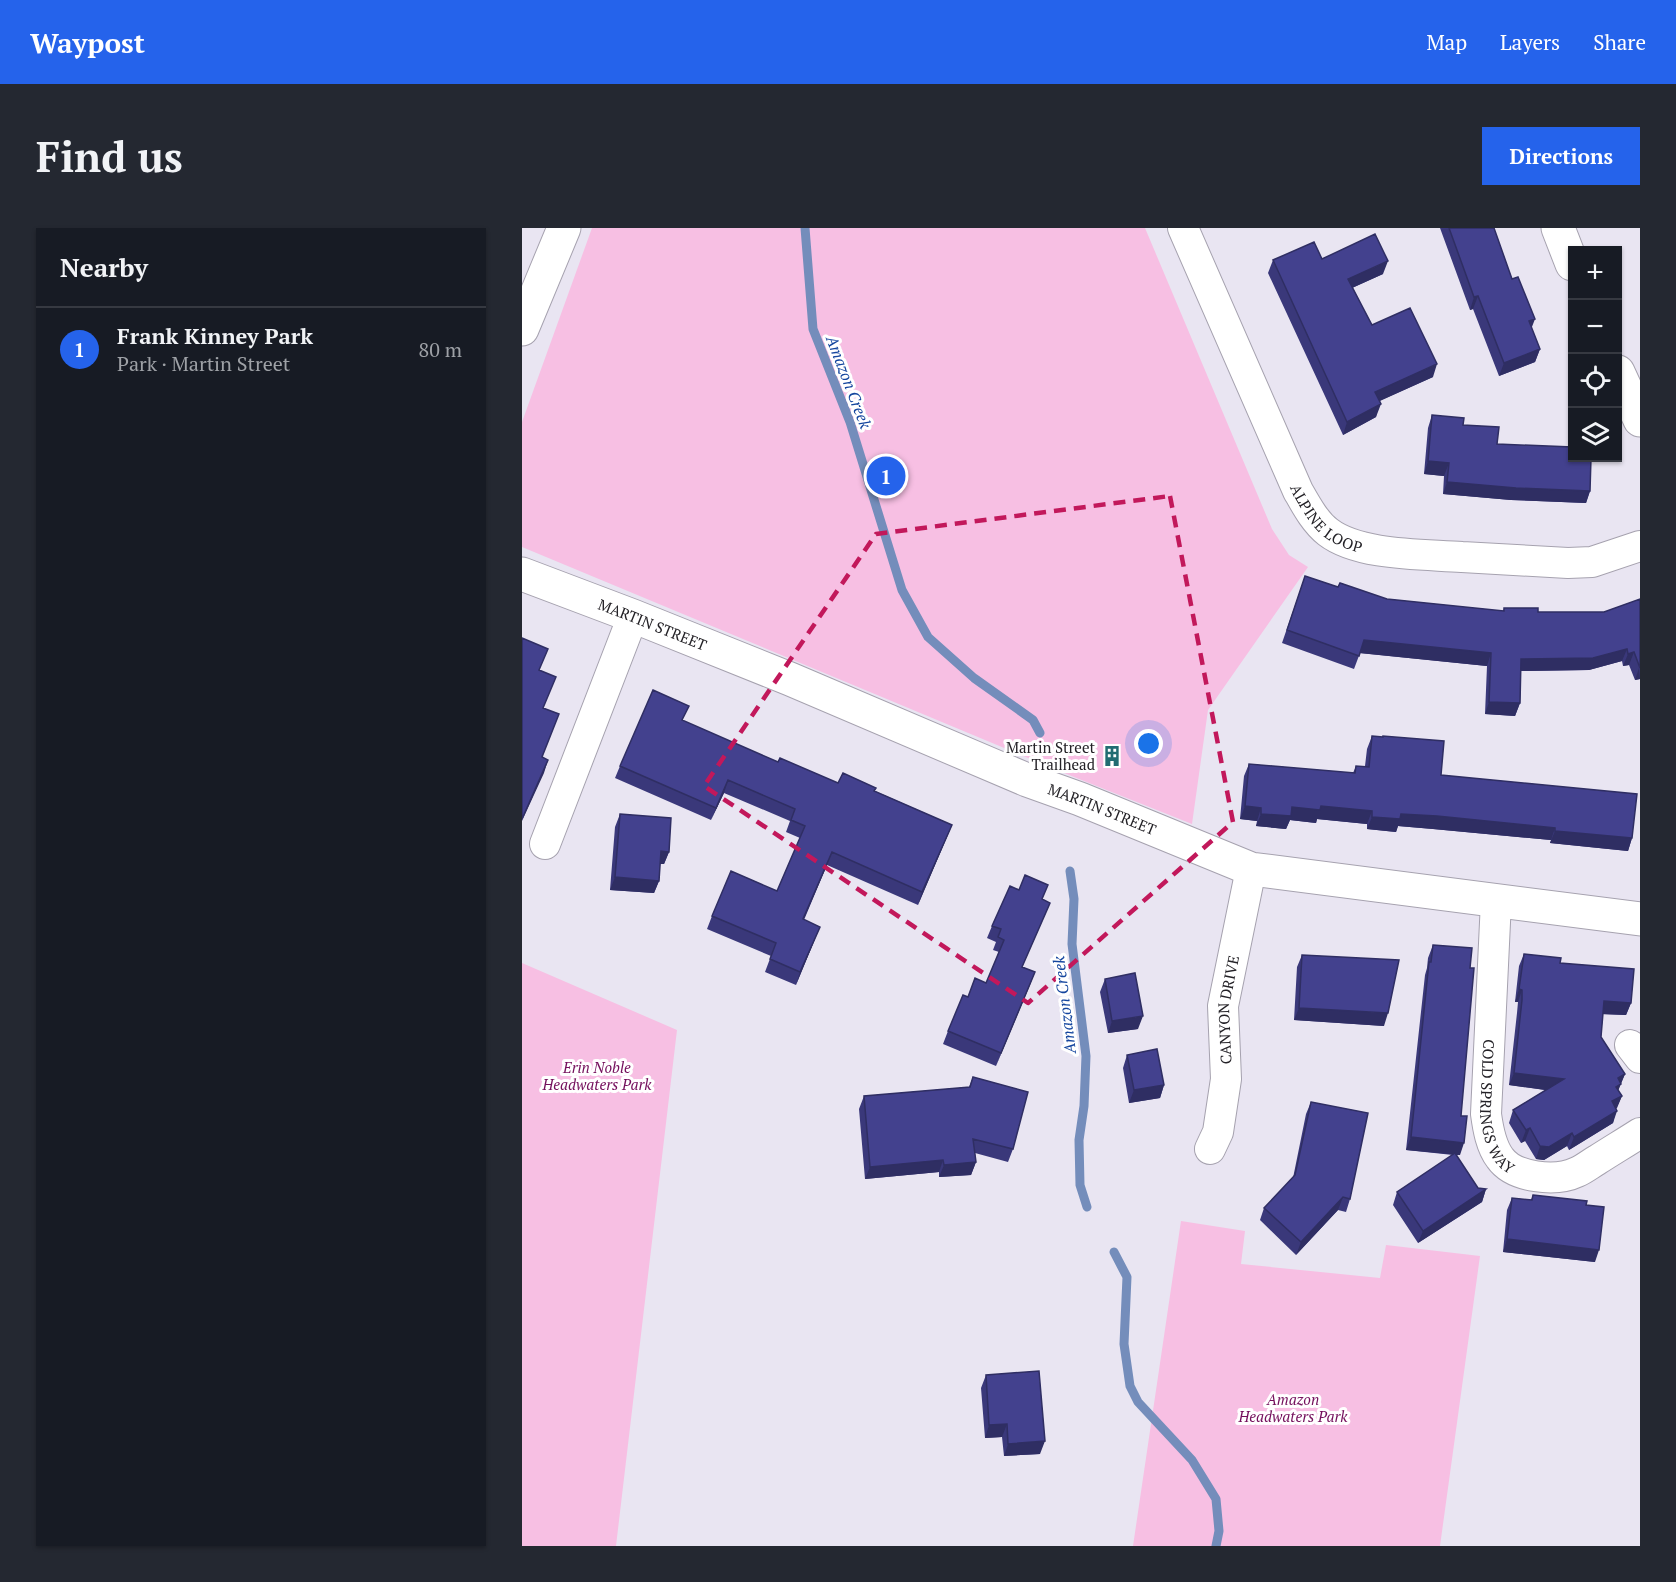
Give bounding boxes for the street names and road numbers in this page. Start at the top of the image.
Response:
street label: ALPINE LOOP [1286,481,1365,557]
street label: MARTIN STREET [596,594,710,655]
street label: MARTIN STREET [1045,778,1159,839]
street label: CANYON DRIVE [1213,954,1243,1065]
street label: COLD SPRINGS WAY [1476,1039,1519,1178]

